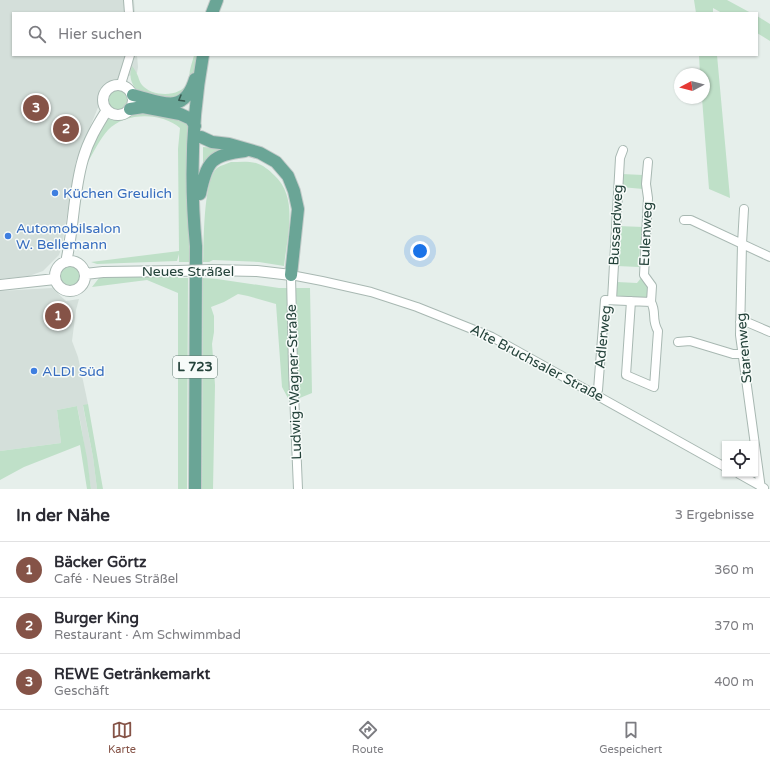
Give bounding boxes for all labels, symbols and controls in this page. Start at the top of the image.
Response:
search box [12,12,758,56]
icon: search [26,23,48,45]
text: Hier suchen [58,25,142,43]
north arrow [674,68,710,104]
pin: 3 [23,93,49,123]
one-way arrow [178,95,185,102]
pin: 2 [53,114,79,144]
street label: Bussardweg [605,184,627,266]
place label: Küchen Greulich [63,185,172,202]
marker: Küchen Greulich [50,188,60,198]
street label: Eulenweg [636,201,656,267]
place label: Automobilsalon W. Bellemann [16,220,121,253]
marker: Automobilsalon W. Bellemann [3,231,13,241]
your location [410,241,430,261]
street label: Neues Sträßel [142,263,234,280]
pin: 1 [45,301,71,331]
street label: Ludwig-Wagner-Straße [283,304,305,460]
street label: Adlerweg [591,304,615,370]
street label: Starenweg [732,312,756,384]
street label: Alte Bruchsaler Straße [467,321,607,405]
road number: L 723 [173,356,217,378]
place label: ALDI Süd [42,363,105,380]
marker: ALDI Süd [29,366,39,376]
map controls [722,441,758,477]
button: locate [722,441,758,477]
text: In der Nähe [16,505,110,526]
text: 3 Ergebnisse [675,507,754,523]
text: Bäcker Görtz [54,553,146,571]
text: 1 [25,562,33,578]
text: 360 m [714,562,754,578]
text: Café · Neues Sträßel [54,571,178,587]
text: Burger King [54,609,139,627]
text: 2 [25,618,33,634]
text: 370 m [714,618,754,634]
text: Restaurant · Am Schwimmbad [54,627,241,643]
text: REWE Getränkemarkt [54,665,210,683]
text: 3 [25,674,33,690]
text: 400 m [714,674,754,690]
text: Geschäft [54,683,109,699]
tab: Karte [108,719,136,756]
tab: Route [352,719,383,756]
tab: Gespeichert [599,719,662,756]

